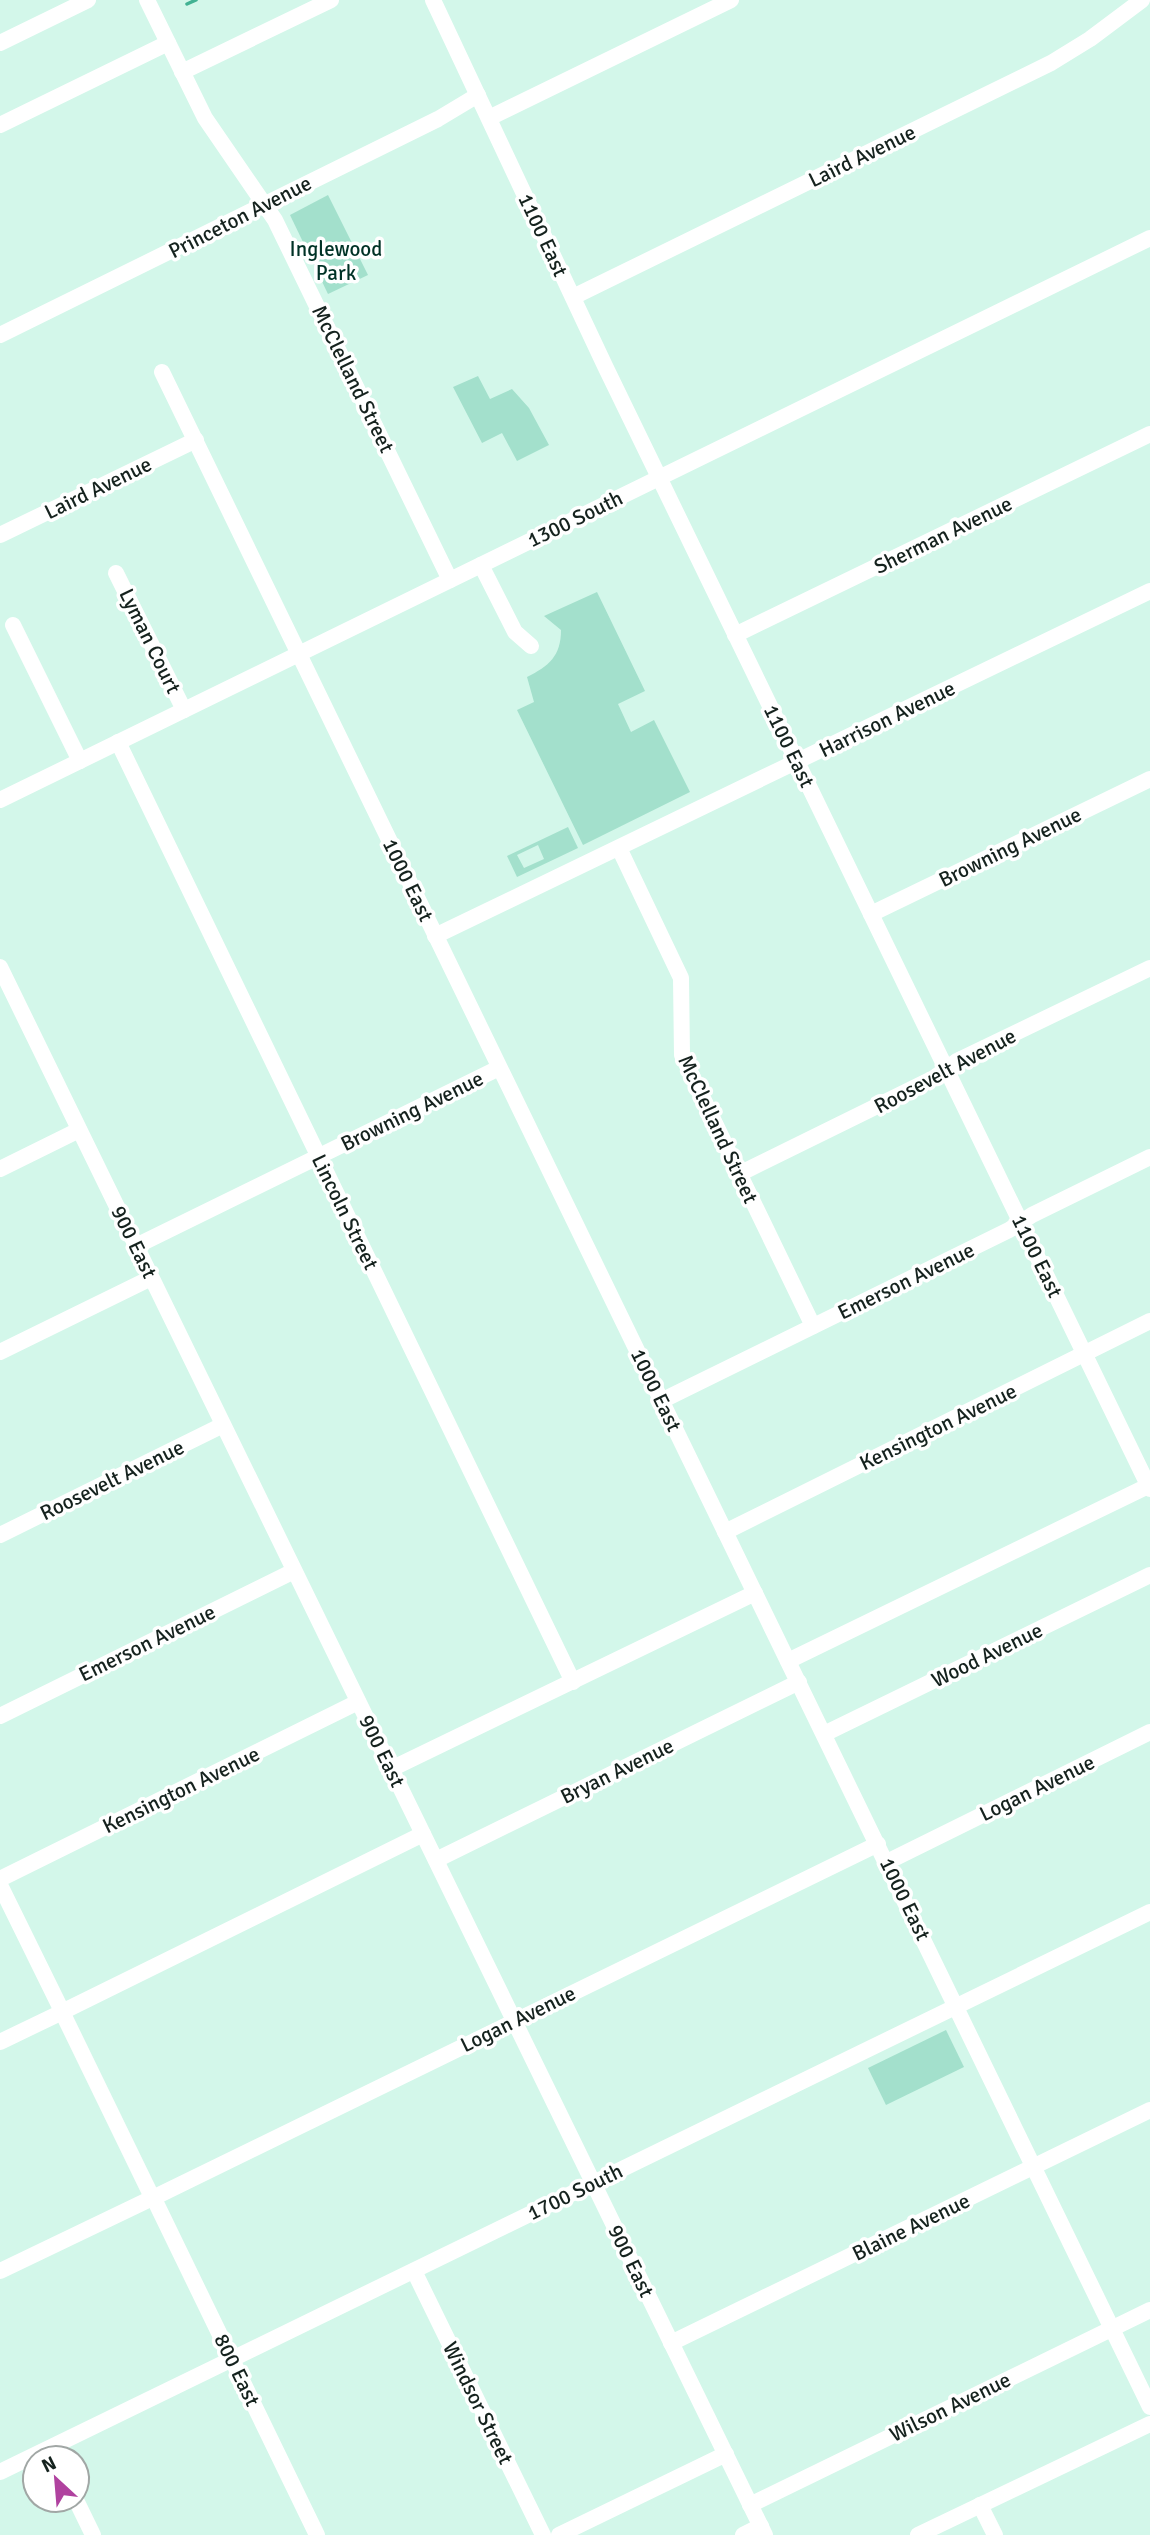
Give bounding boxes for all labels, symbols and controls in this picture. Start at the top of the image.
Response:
street label: Laird Avenue [804,119,920,193]
street label: Princeton Avenue [164,170,316,264]
street label: 1100 East [512,189,574,281]
park label: Inglewood Park [290,236,382,286]
street label: McClelland Street [306,301,400,457]
street label: Laird Avenue [40,451,156,525]
street label: 1300 South [523,485,627,553]
street label: Sherman Avenue [870,490,1016,580]
street label: Lyman Court [113,584,187,698]
street label: Harrison Avenue [815,675,959,763]
street label: 1100 East [758,700,820,792]
street label: Browning Avenue [934,801,1086,893]
street label: 1000 East [377,834,439,926]
street label: Roosevelt Avenue [870,1023,1020,1119]
street label: McClelland Street [672,1051,764,1207]
street label: Browning Avenue [336,1065,488,1157]
street label: Lincoln Street [306,1150,384,1274]
street label: 900 East [105,1201,163,1283]
street label: 1100 East [1006,1210,1068,1302]
street label: Emerson Avenue [833,1237,979,1325]
street label: 1000 East [625,1344,687,1436]
street label: Kensington Avenue [855,1378,1021,1476]
street label: Roosevelt Avenue [36,1434,188,1526]
street label: Emerson Avenue [74,1599,220,1687]
street label: Wood Avenue [927,1617,1047,1693]
street label: 900 East [353,1710,411,1792]
street label: Bryan Avenue [556,1732,678,1810]
street label: Kensington Avenue [98,1741,264,1839]
street label: Logan Avenue [975,1749,1099,1827]
street label: 1000 East [874,1853,936,1945]
street label: Logan Avenue [456,1980,580,2058]
street label: 1700 South [523,2158,627,2226]
street label: Blaine Avenue [848,2187,974,2267]
street label: 900 East [602,2220,660,2302]
street label: 800 East [208,2329,266,2411]
street label: Windsor Street [437,2337,519,2469]
street label: Wilson Avenue [885,2366,1015,2448]
north arrow [21,2444,91,2514]
text: N [38,2451,60,2478]

